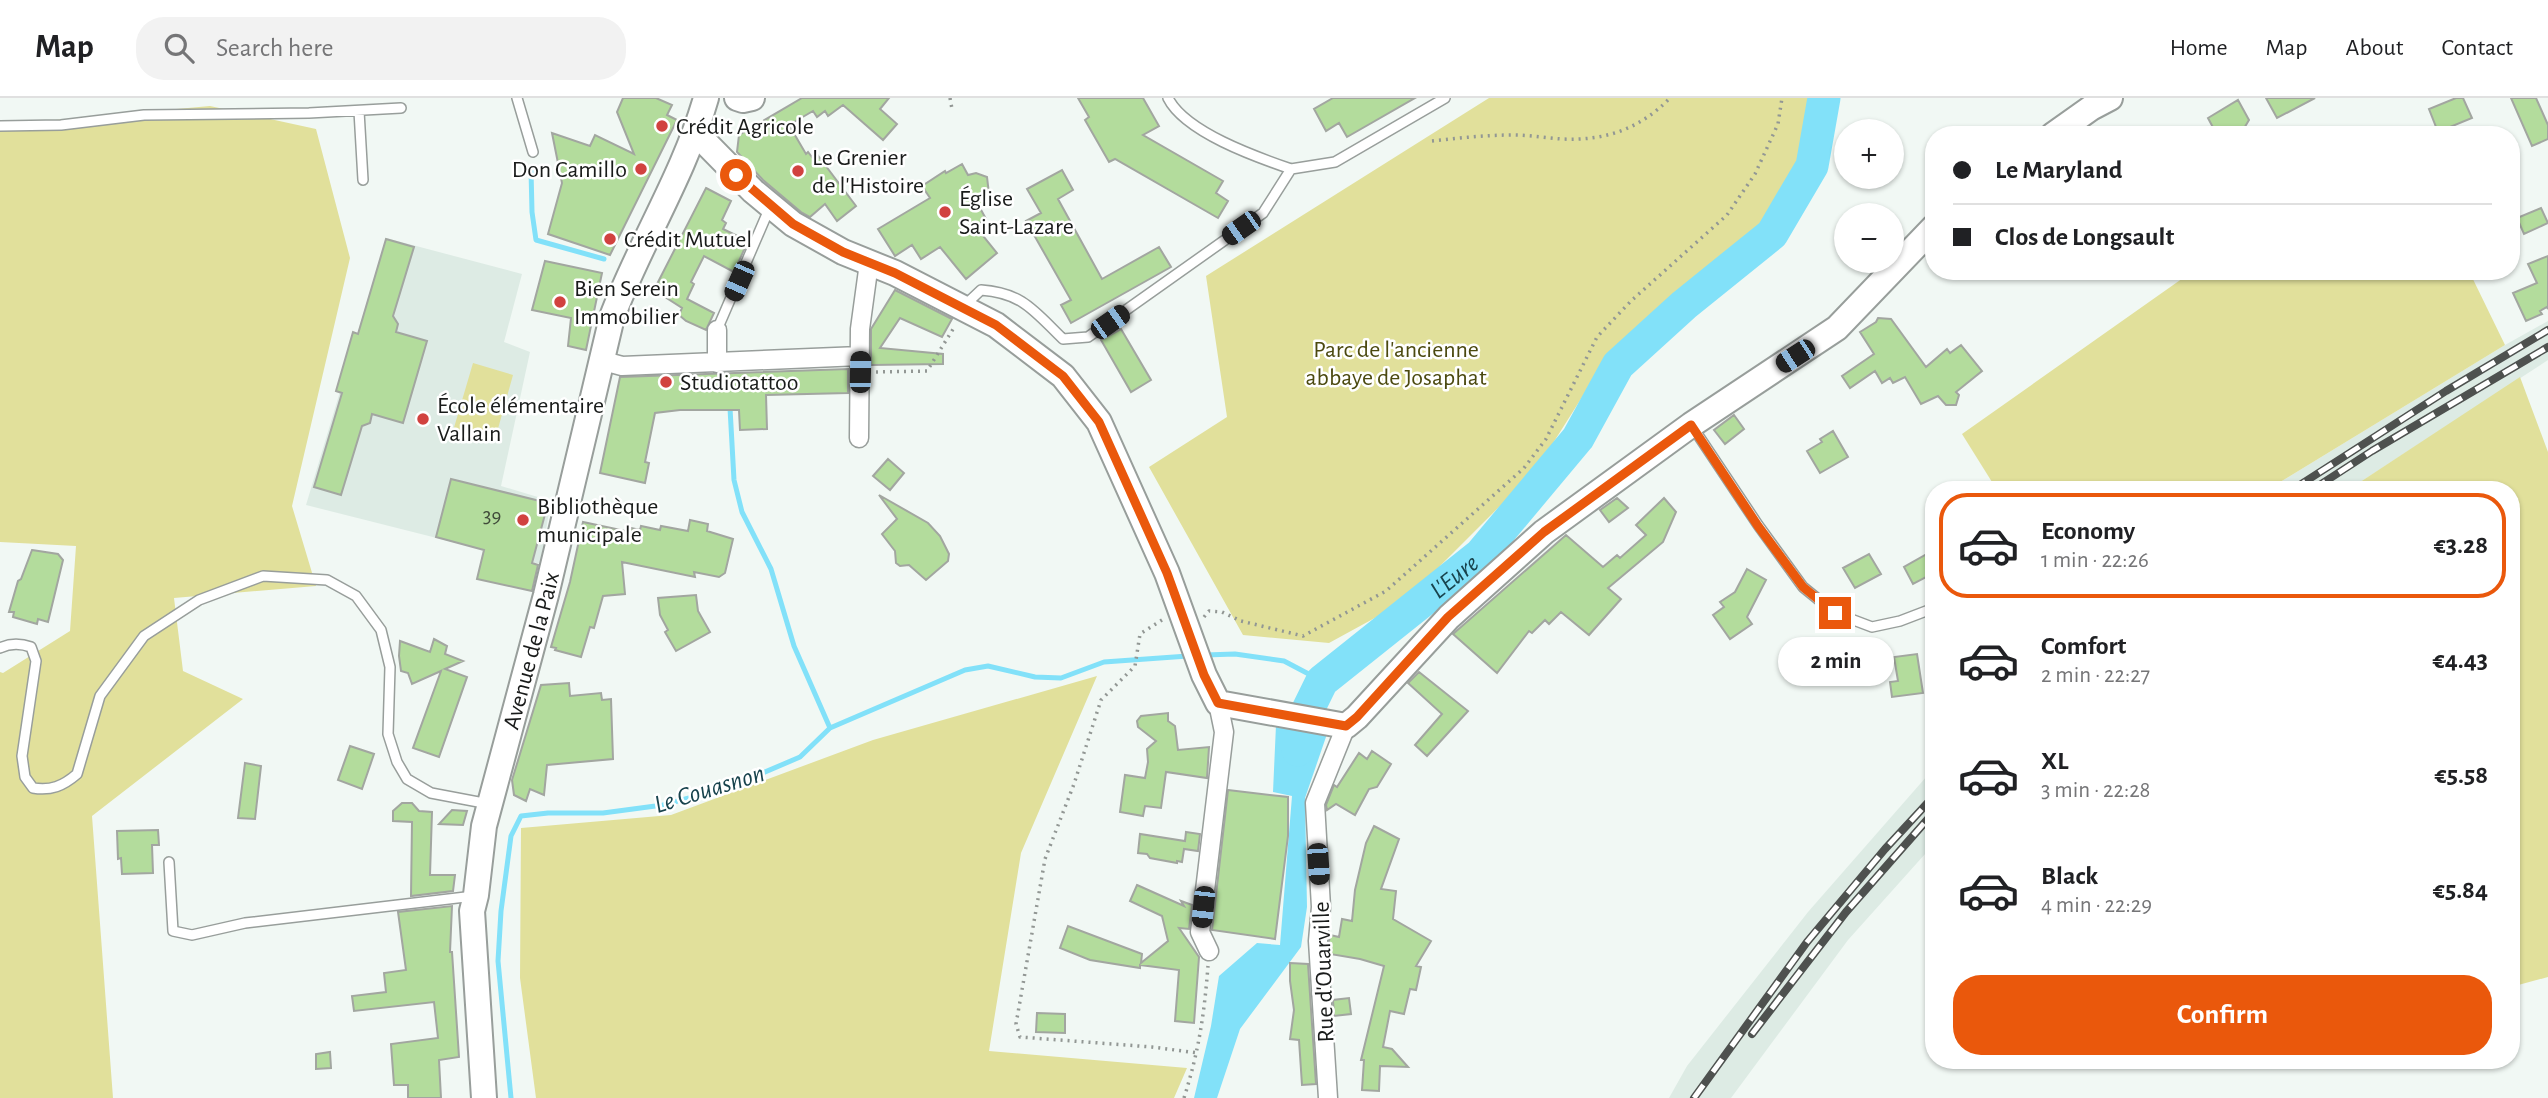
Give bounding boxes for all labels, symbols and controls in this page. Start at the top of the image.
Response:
search box [136,17,626,80]
icon: search [160,29,198,67]
text: Map [35,31,94,64]
text: Search here [216,35,334,61]
text: Home [2170,36,2228,60]
text: Map [2266,36,2308,60]
text: About [2346,36,2403,60]
text: Contact [2441,36,2513,60]
place label: Crédit Agricole [676,115,814,139]
marker: Crédit Agricole [654,118,670,134]
map controls [1834,119,1904,273]
button: + [1834,119,1904,189]
place label: Le Grenier de l'Histoire [812,146,924,198]
text: Le Maryland [1995,157,2123,183]
place label: Don Camillo [512,158,627,182]
route start [720,159,752,191]
marker: Don Camillo [633,161,649,177]
marker: Le Grenier de l'Histoire [790,163,806,179]
place label: Église Saint-Lazare [959,185,1074,239]
button: − [1834,203,1904,273]
marker: Église Saint-Lazare [937,204,953,220]
car [1218,207,1265,249]
text: Clos de Longsault [1995,224,2174,250]
place label: Crédit Mutuel [624,228,752,252]
marker: Crédit Mutuel [602,231,618,247]
car [721,258,758,304]
place label: Bien Serein Immobilier [574,277,679,329]
marker: Bien Serein Immobilier [552,294,568,310]
car [1087,301,1134,343]
car [1772,336,1819,376]
park label: Parc de l'ancienne abbaye de Josaphat [1305,338,1487,390]
car [850,351,871,393]
place label: Studiotattoo [680,371,799,395]
marker: Studiotattoo [658,374,674,390]
place label: École élémentaire Vallain [437,392,604,446]
marker: École élémentaire Vallain [415,411,431,427]
place label: Bibliothèque municipale [537,495,658,547]
house number: 39 [483,505,501,526]
marker: Bibliothèque municipale [515,512,531,528]
icon: car [1957,514,2020,577]
text: Economy [2041,518,2135,544]
text: €3.28 [2434,532,2488,558]
text: 1 min · 22:26 [2041,549,2149,572]
water label: L'Eure [1425,550,1484,604]
street label: Avenue de la Paix [500,569,564,732]
route end [1819,597,1851,629]
icon: car [1957,629,2020,692]
text: Comfort [2041,633,2126,659]
callout: 2 min [1777,638,1893,686]
text: €4.43 [2433,647,2488,673]
text: 2 min [1810,650,1862,673]
text: 2 min · 22:27 [2041,664,2150,687]
icon: car [1957,744,2020,807]
text: XL [2041,748,2068,774]
water label: Le Couasnon [651,760,767,818]
text: €5.58 [2435,762,2488,788]
text: 3 min · 22:28 [2041,779,2151,802]
car [1307,842,1330,886]
icon: car [1957,859,2020,922]
text: Black [2041,863,2098,889]
text: €5.84 [2433,877,2488,903]
car [1191,885,1216,929]
text: 4 min · 22:29 [2041,894,2152,917]
street label: Rue d'Ouarville [1310,901,1338,1043]
button: Confirm [1953,975,2492,1055]

